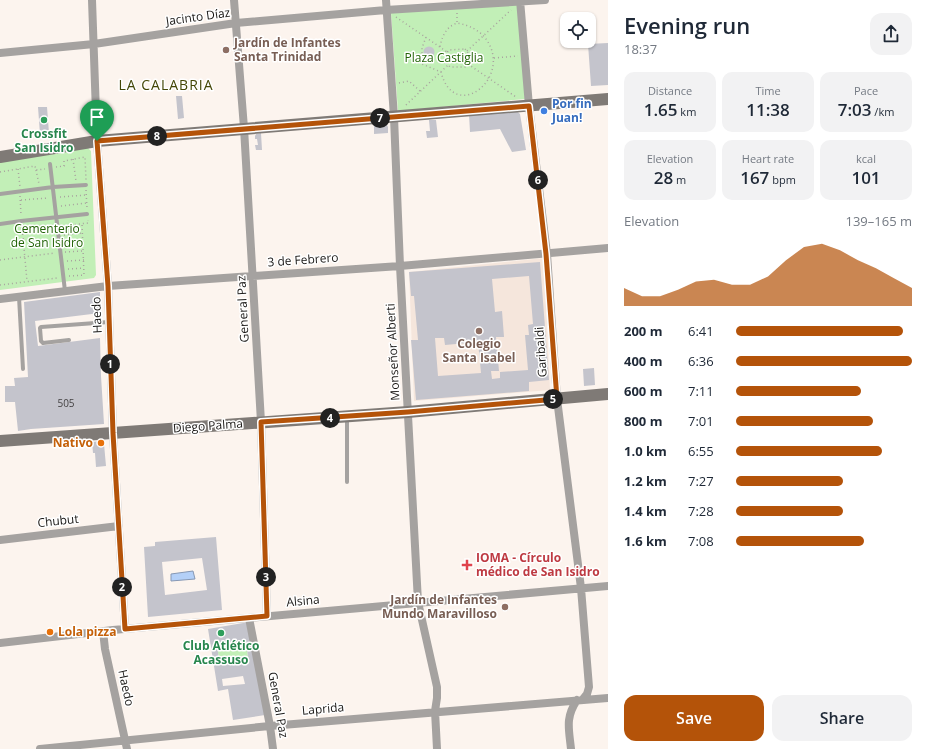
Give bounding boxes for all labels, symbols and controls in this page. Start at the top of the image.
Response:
street label: Jacinto Díaz [164,4,232,30]
text: Evening run [624,10,750,40]
map controls [560,12,596,48]
button: locate [560,12,596,48]
button: share [870,13,912,55]
place label: Jardín de Infantes Santa Trinidad [233,34,341,65]
text: 18:37 [624,40,657,58]
marker: Jardín de Infantes Santa Trinidad [221,45,231,55]
park label: Plaza Castiglia [405,49,483,66]
district label: LA CALABRIA [118,75,214,94]
text: Distance [648,83,692,98]
text: Time [755,83,781,98]
text: Pace [854,83,878,98]
place label: Por fin Juan! [551,95,592,126]
text: 1.65 [644,98,678,121]
text: 11:38 [746,98,790,121]
text: 7:03 [838,98,871,121]
pin [80,100,114,141]
text: km [678,104,696,119]
text: /km [871,104,894,119]
icon: arrive [86,106,108,128]
marker: Por fin Juan! [539,106,549,116]
pin: 7 [370,108,390,128]
text: 7 [377,110,383,125]
marker: Crossfit San Isidro [39,115,49,125]
place label: Crossfit San Isidro [15,125,73,156]
pin: 8 [147,126,167,146]
text: 8 [154,128,160,143]
text: Elevation [647,151,693,166]
text: Heart rate [742,151,794,166]
text: kcal [856,151,876,166]
text: 28 [654,166,673,189]
text: 167 [740,166,769,189]
text: 101 [851,166,881,189]
pin: 6 [528,170,548,190]
text: 6 [535,172,541,187]
text: m [673,172,686,187]
text: bpm [769,172,796,187]
text: Elevation [624,212,679,230]
text: 139–165 m [845,212,912,230]
park label: Cementerio de San Isidro [11,220,83,251]
street label: 3 de Febrero [267,249,339,270]
street label: General Paz [232,275,253,343]
street label: Haedo [87,296,106,334]
street label: Monseñor Alberti [381,303,404,401]
text: 200 m [624,322,662,340]
text: 6:41 [688,322,714,340]
marker: Colegio Santa Isabel [474,326,484,336]
street label: Garibaldi [530,326,551,378]
place label: Colegio Santa Isabel [443,335,515,366]
text: 400 m [624,352,662,370]
text: 6:36 [688,352,714,370]
pin: 1 [100,354,120,374]
text: 1 [107,356,113,371]
text: 600 m [624,382,662,400]
text: 7:11 [688,382,714,400]
pin: 5 [543,389,563,409]
text: 5 [550,391,556,406]
house number: 505 [57,396,75,410]
pin: 4 [320,408,340,428]
text: 4 [327,410,333,425]
text: 800 m [624,412,662,430]
text: 7:01 [688,412,714,430]
street label: Diego Palma [172,415,243,436]
place label: Nativo [53,434,93,451]
marker: Nativo [96,438,106,448]
text: 1.0 km [624,442,667,460]
text: 6:55 [688,442,714,460]
text: 1.2 km [624,472,667,490]
text: 7:27 [688,472,714,490]
text: 1.4 km [624,502,667,520]
text: 7:28 [688,502,714,520]
street label: Chubut [37,510,79,531]
text: 1.6 km [624,532,667,550]
text: 7:08 [688,532,714,550]
place label: IOMA - Círculo médico de San Isidro [476,549,600,580]
marker: IOMA - Círculo médico de San Isidro [461,559,473,571]
pin: 3 [256,567,276,587]
text: 3 [263,569,269,584]
pin: 2 [112,577,132,597]
text: 2 [119,579,125,594]
street label: Alsina [286,591,320,610]
place label: Jardín de Infantes Mundo Maravilloso [382,591,497,622]
marker: Jardín de Infantes Mundo Maravilloso [500,602,510,612]
place label: Lola pizza [58,623,116,640]
marker: Lola pizza [45,627,55,637]
marker: Club Atlético Acassuso [216,628,226,638]
place label: Club Atlético Acassuso [183,637,259,668]
street label: Haedo [114,668,139,708]
street label: General Paz [264,671,293,740]
button: Save [624,695,764,741]
button: Share [772,695,912,741]
street label: Laprida [301,698,345,719]

